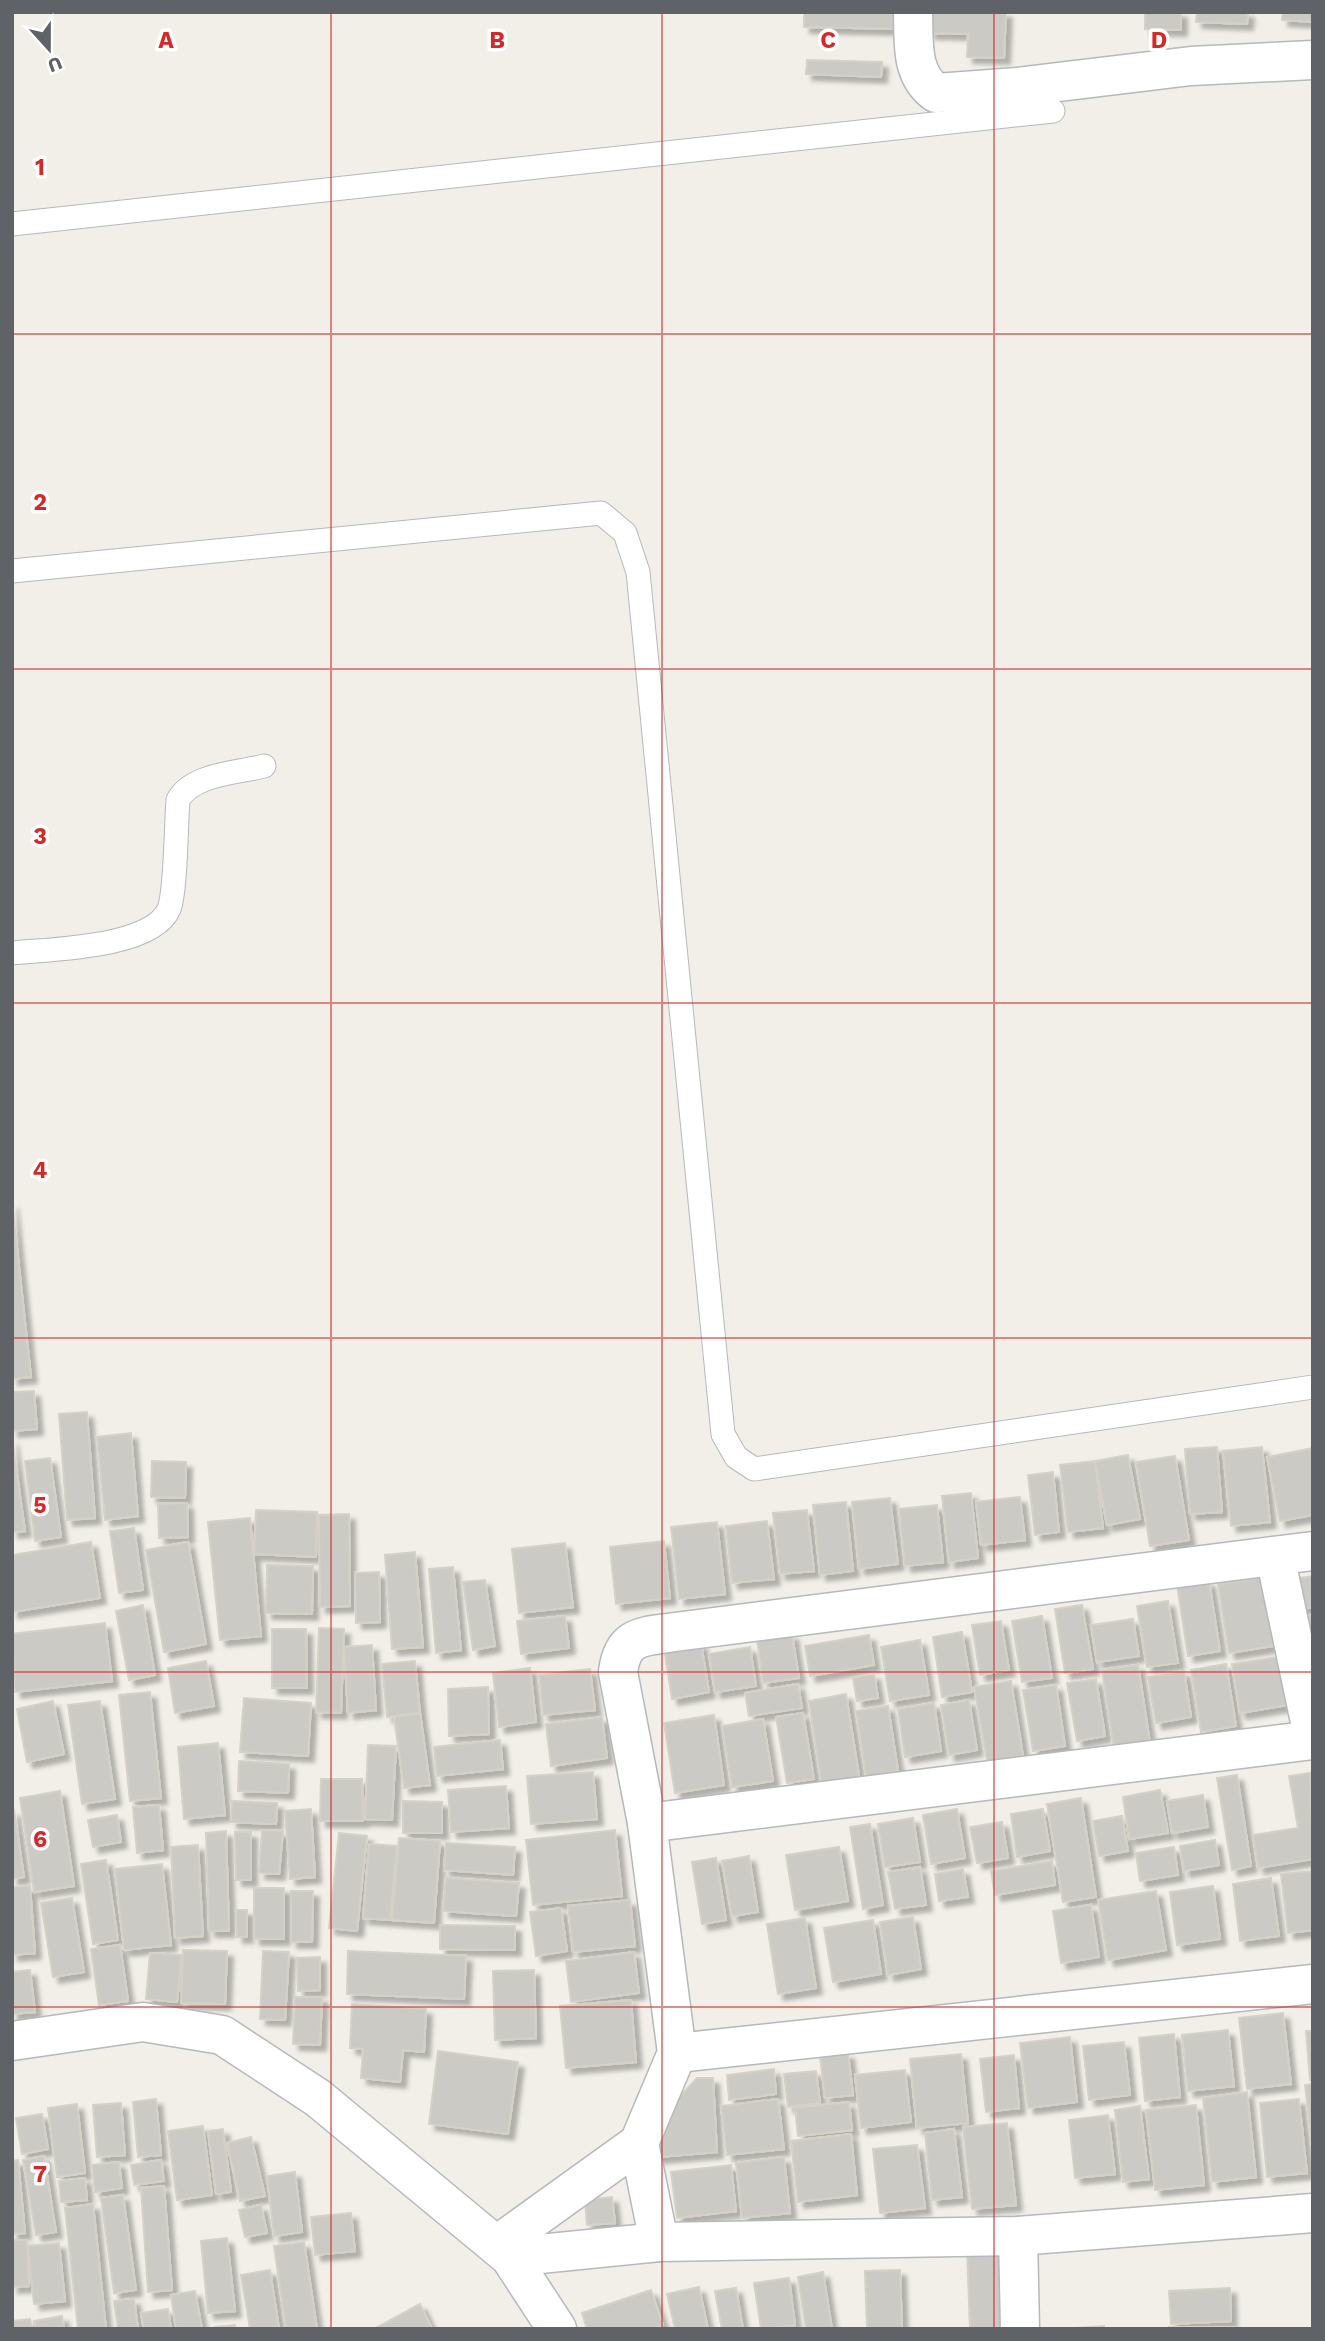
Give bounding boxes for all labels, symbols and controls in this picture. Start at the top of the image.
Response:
north arrow [14,14,84,84]
text: A [158,27,174,54]
text: B [489,27,505,54]
text: C [820,27,836,54]
text: D [1151,27,1167,54]
text: U [44,51,65,78]
text: 1 [35,154,45,181]
text: 2 [33,489,47,516]
text: 3 [33,823,47,850]
text: 4 [33,1157,48,1184]
text: 5 [33,1492,47,1519]
text: 6 [33,1826,47,1853]
text: 7 [33,2161,47,2188]

